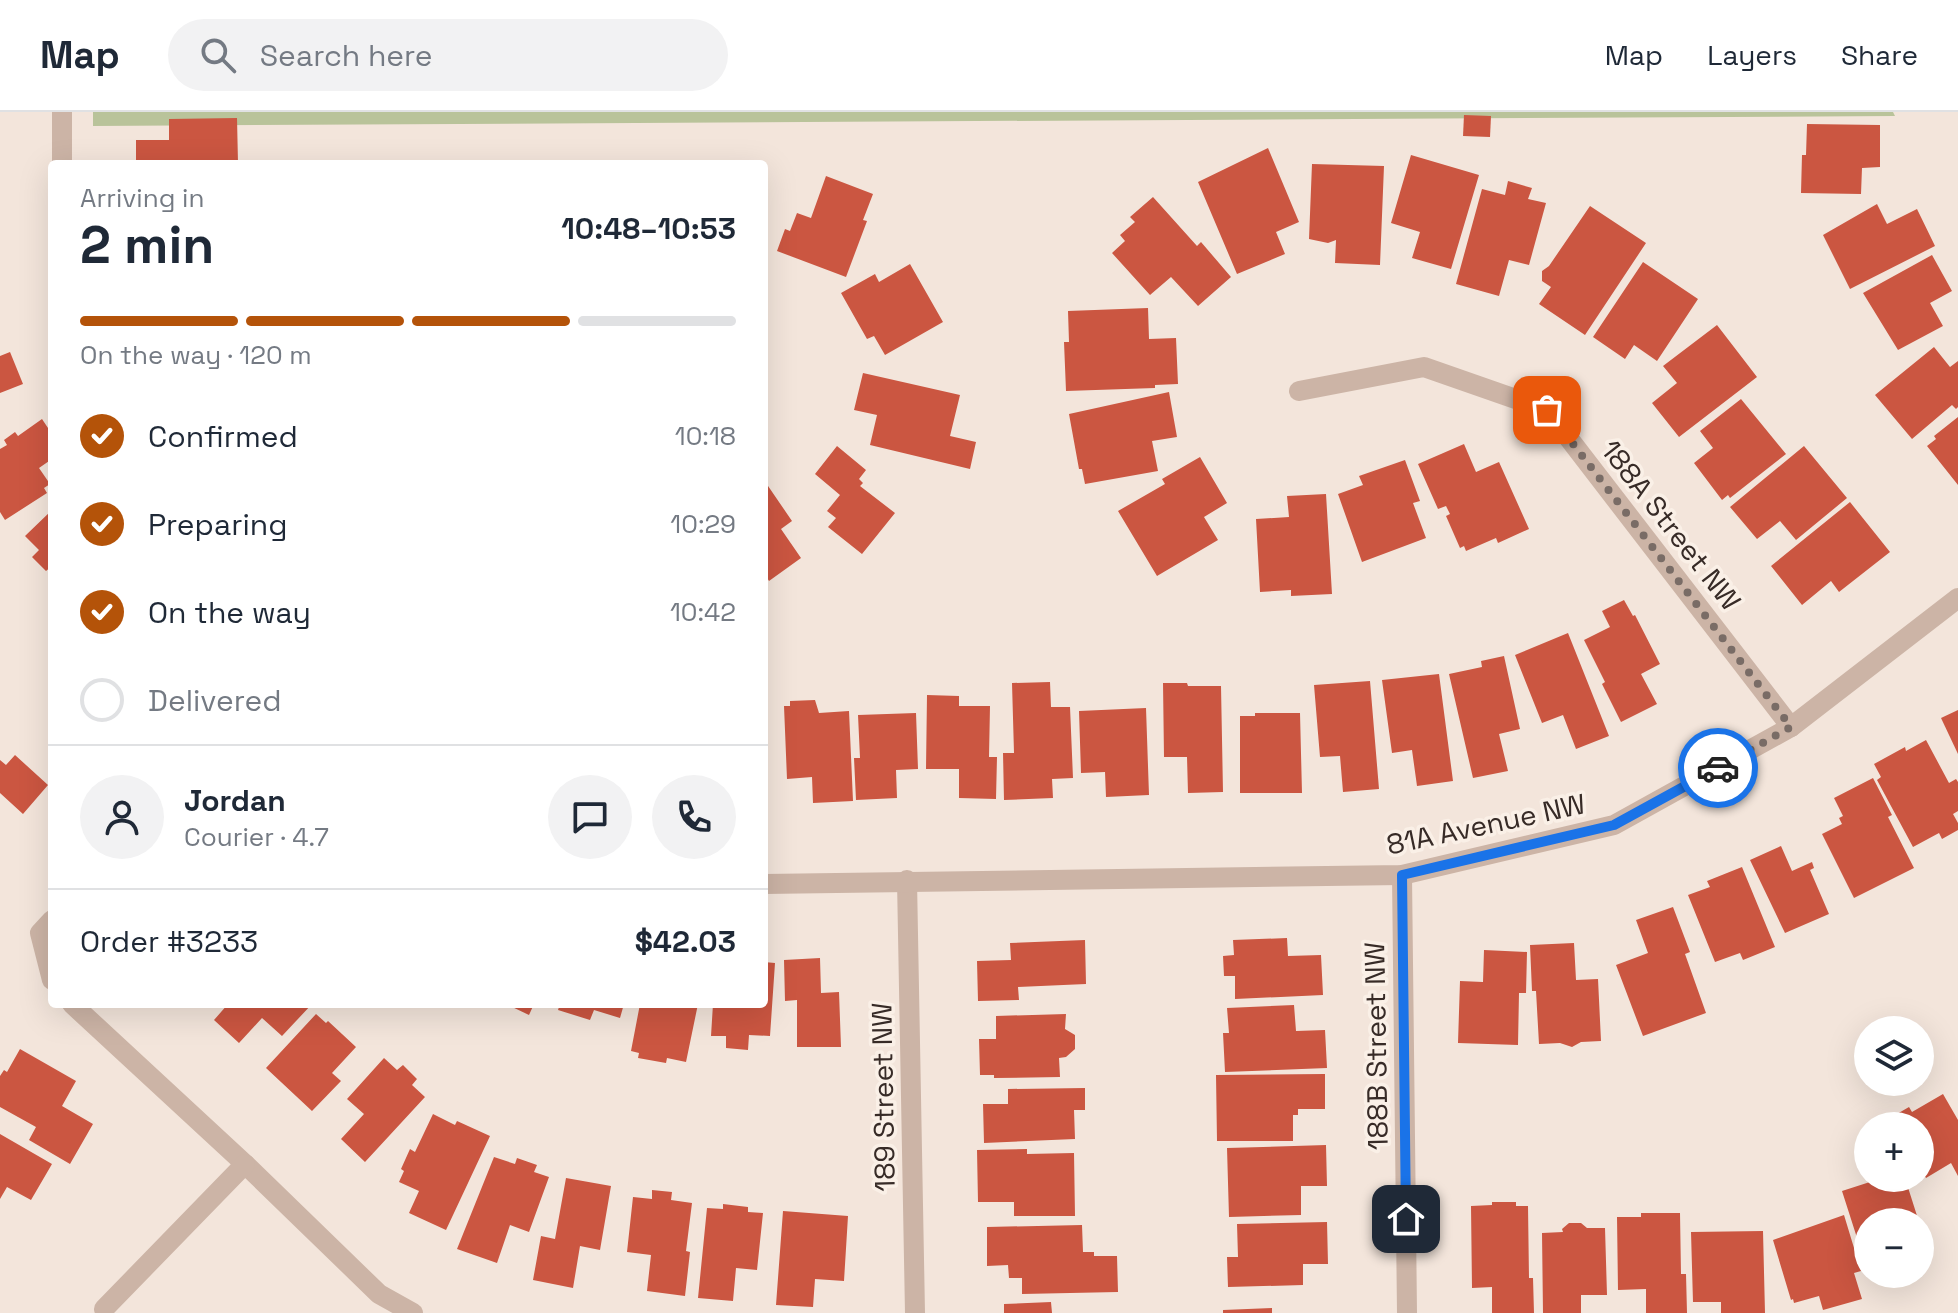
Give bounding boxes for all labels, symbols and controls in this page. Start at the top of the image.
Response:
search box [168,19,728,91]
text: Map [40,31,120,79]
icon: search [196,33,240,77]
text: Search here [260,36,433,75]
text: Map [1605,37,1663,73]
text: Layers [1707,37,1797,73]
text: Share [1841,37,1918,73]
text: Arriving in [80,181,204,215]
text: 10:48–10:53 [561,209,736,248]
text: 2 min [80,212,214,278]
text: On the way · 120 m [80,338,312,372]
pin [1513,376,1581,444]
icon: bag [1525,388,1569,432]
icon: check [80,414,124,458]
text: Confirmed [148,417,298,456]
text: 10:18 [675,419,736,453]
street label: 188A Street NW [1593,432,1749,618]
icon: check [80,502,124,546]
text: Preparing [148,505,287,544]
text: 10:29 [670,507,736,541]
icon: check [80,590,124,634]
text: On the way [148,593,311,632]
text: 10:42 [670,595,736,629]
text: Delivered [148,681,282,720]
courier [1678,728,1758,808]
icon: car [1696,746,1740,790]
button: person [80,775,164,859]
button: chat [548,775,632,859]
button: phone [652,775,736,859]
text: Jordan [184,781,286,820]
street label: 81A Avenue NW [1383,785,1589,863]
text: Courier · 4.7 [184,820,329,854]
text: Order #3233 [80,922,258,961]
text: $42.03 [635,922,736,961]
street label: 188B Street NW [1356,942,1396,1150]
street label: 189 Street NW [863,1002,903,1192]
map controls [1854,1016,1934,1288]
button: layers [1854,1016,1934,1096]
button: + [1854,1112,1934,1192]
pin [1372,1185,1440,1253]
icon: home [1384,1197,1428,1241]
button: − [1854,1208,1934,1288]

